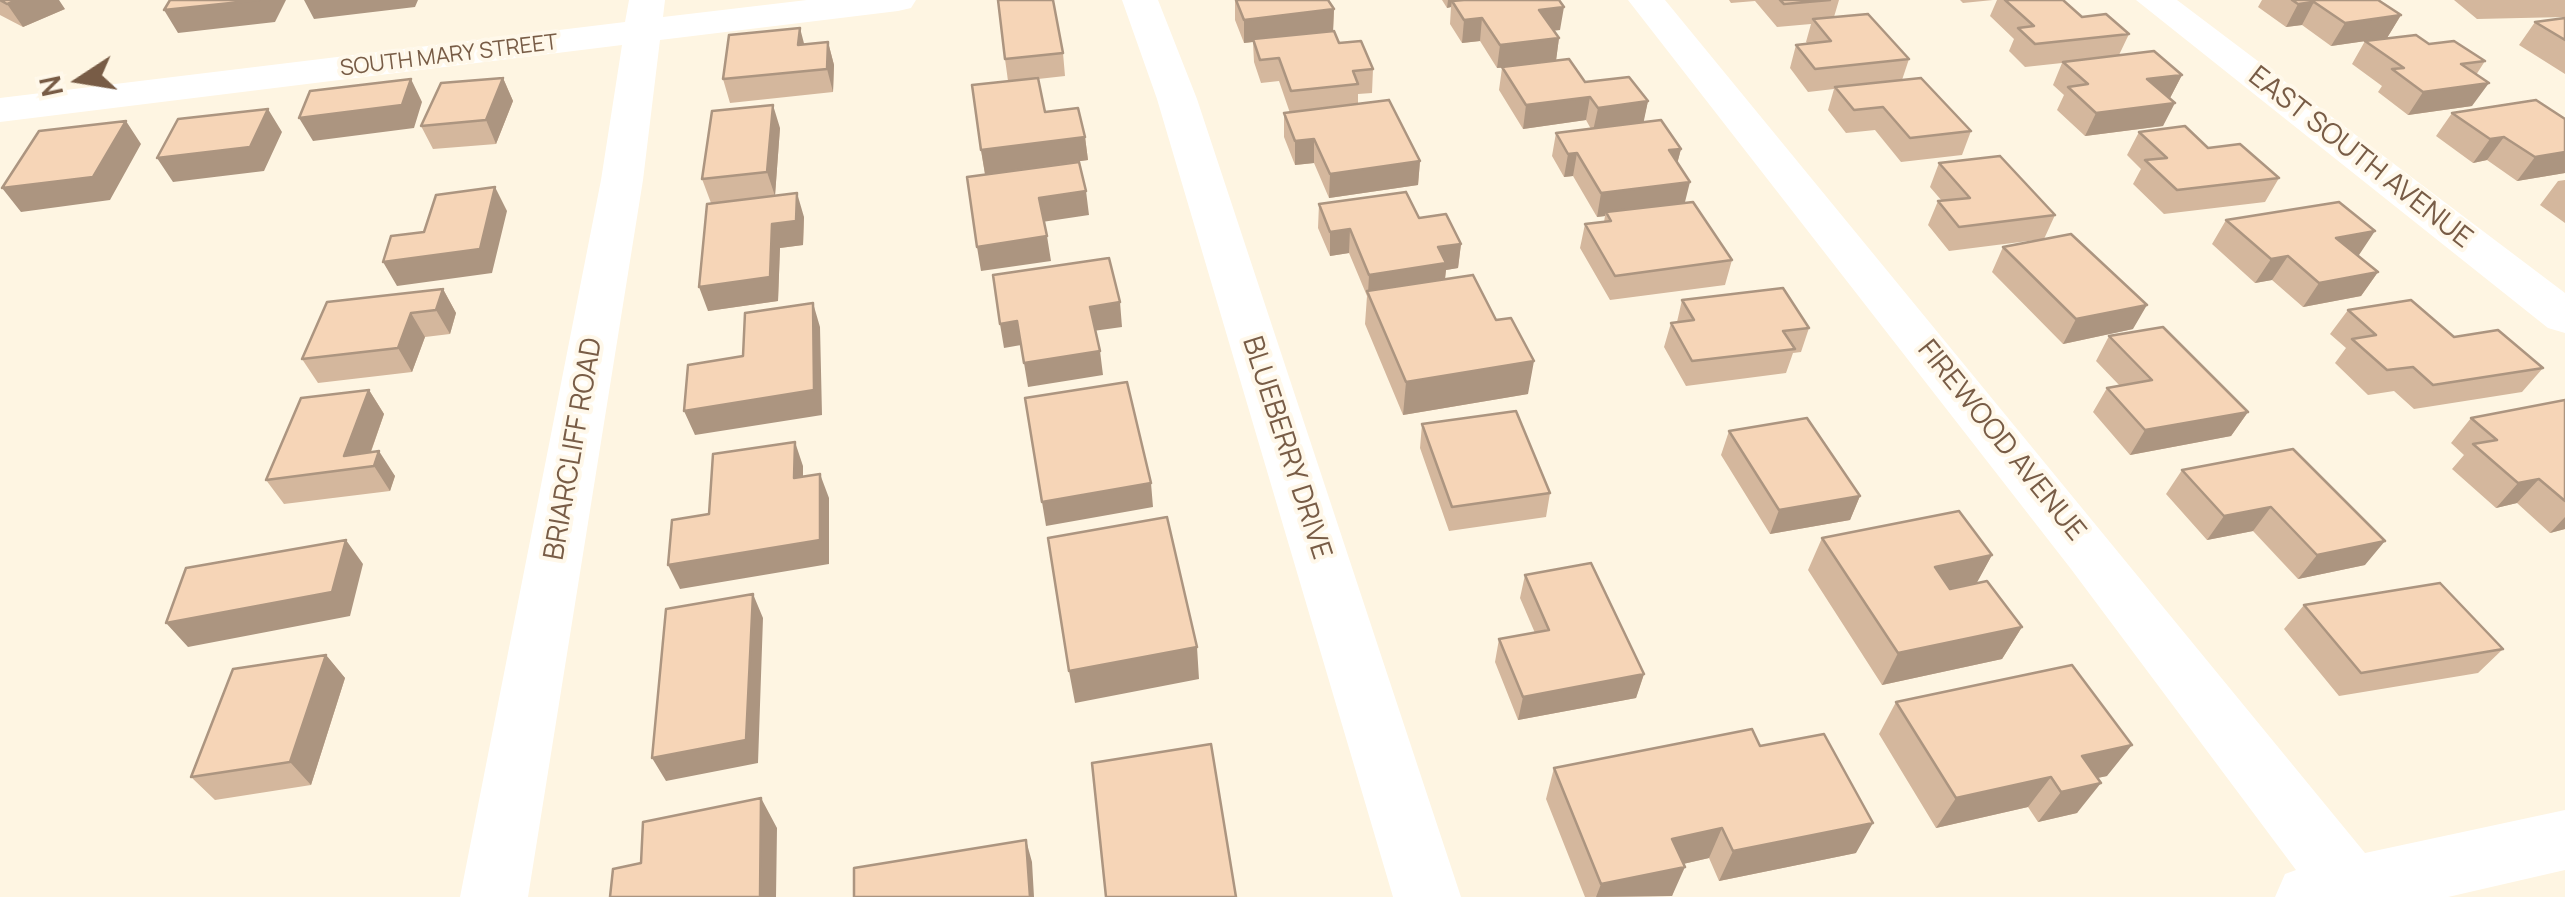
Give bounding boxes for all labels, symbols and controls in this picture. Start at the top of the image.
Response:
north arrow [30,30,130,130]
street label: SOUTH MARY STREET [339,30,559,82]
street label: EAST SOUTH AVENUE [2241,60,2479,256]
text: N [30,72,71,100]
street label: BLUEBERRY DRIVE [1234,332,1338,564]
street label: FIREWOOD AVENUE [1910,334,2092,548]
street label: BRIARCLIFF ROAD [538,335,610,563]

